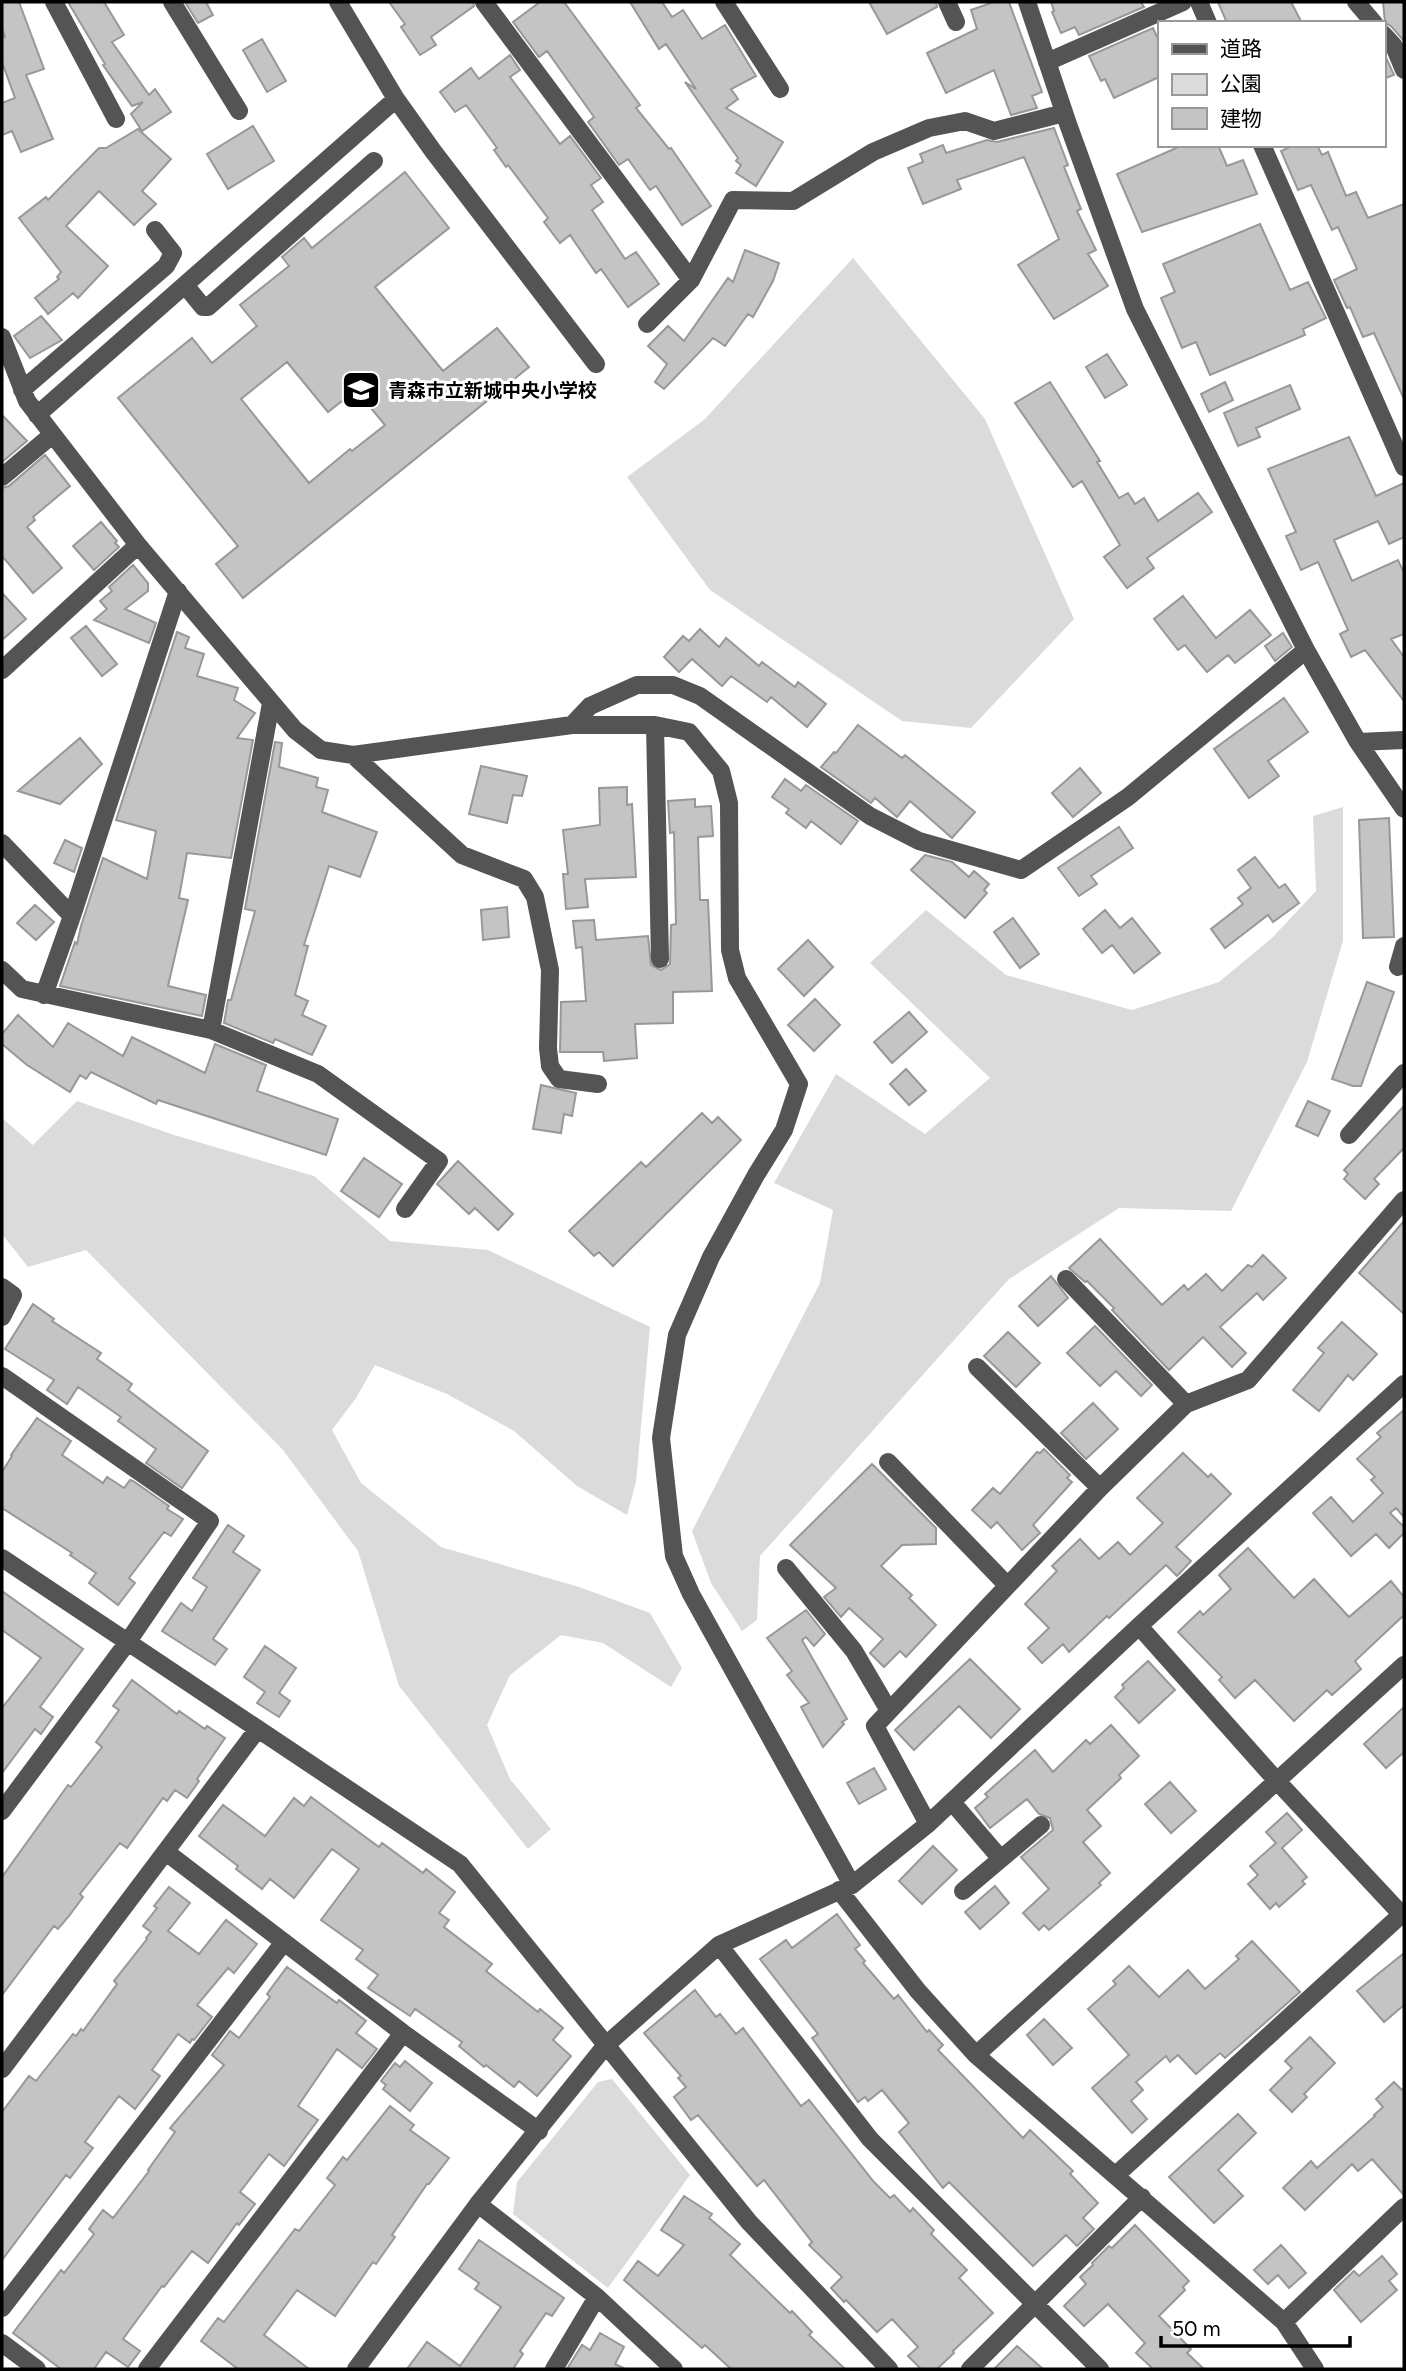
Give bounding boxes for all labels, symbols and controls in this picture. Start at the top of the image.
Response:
legend [1158,21,1385,147]
text: 道路 [1220,36,1262,61]
text: 公園 [1220,71,1262,96]
text: 建物 [1220,106,1262,131]
school or university icon: 青森市立新城中央小学校 [340,369,382,411]
place label: 青森市立新城中央小学校 [388,379,597,402]
scale bar [1161,2304,1350,2348]
text: 50 m [1172,2316,1221,2341]

